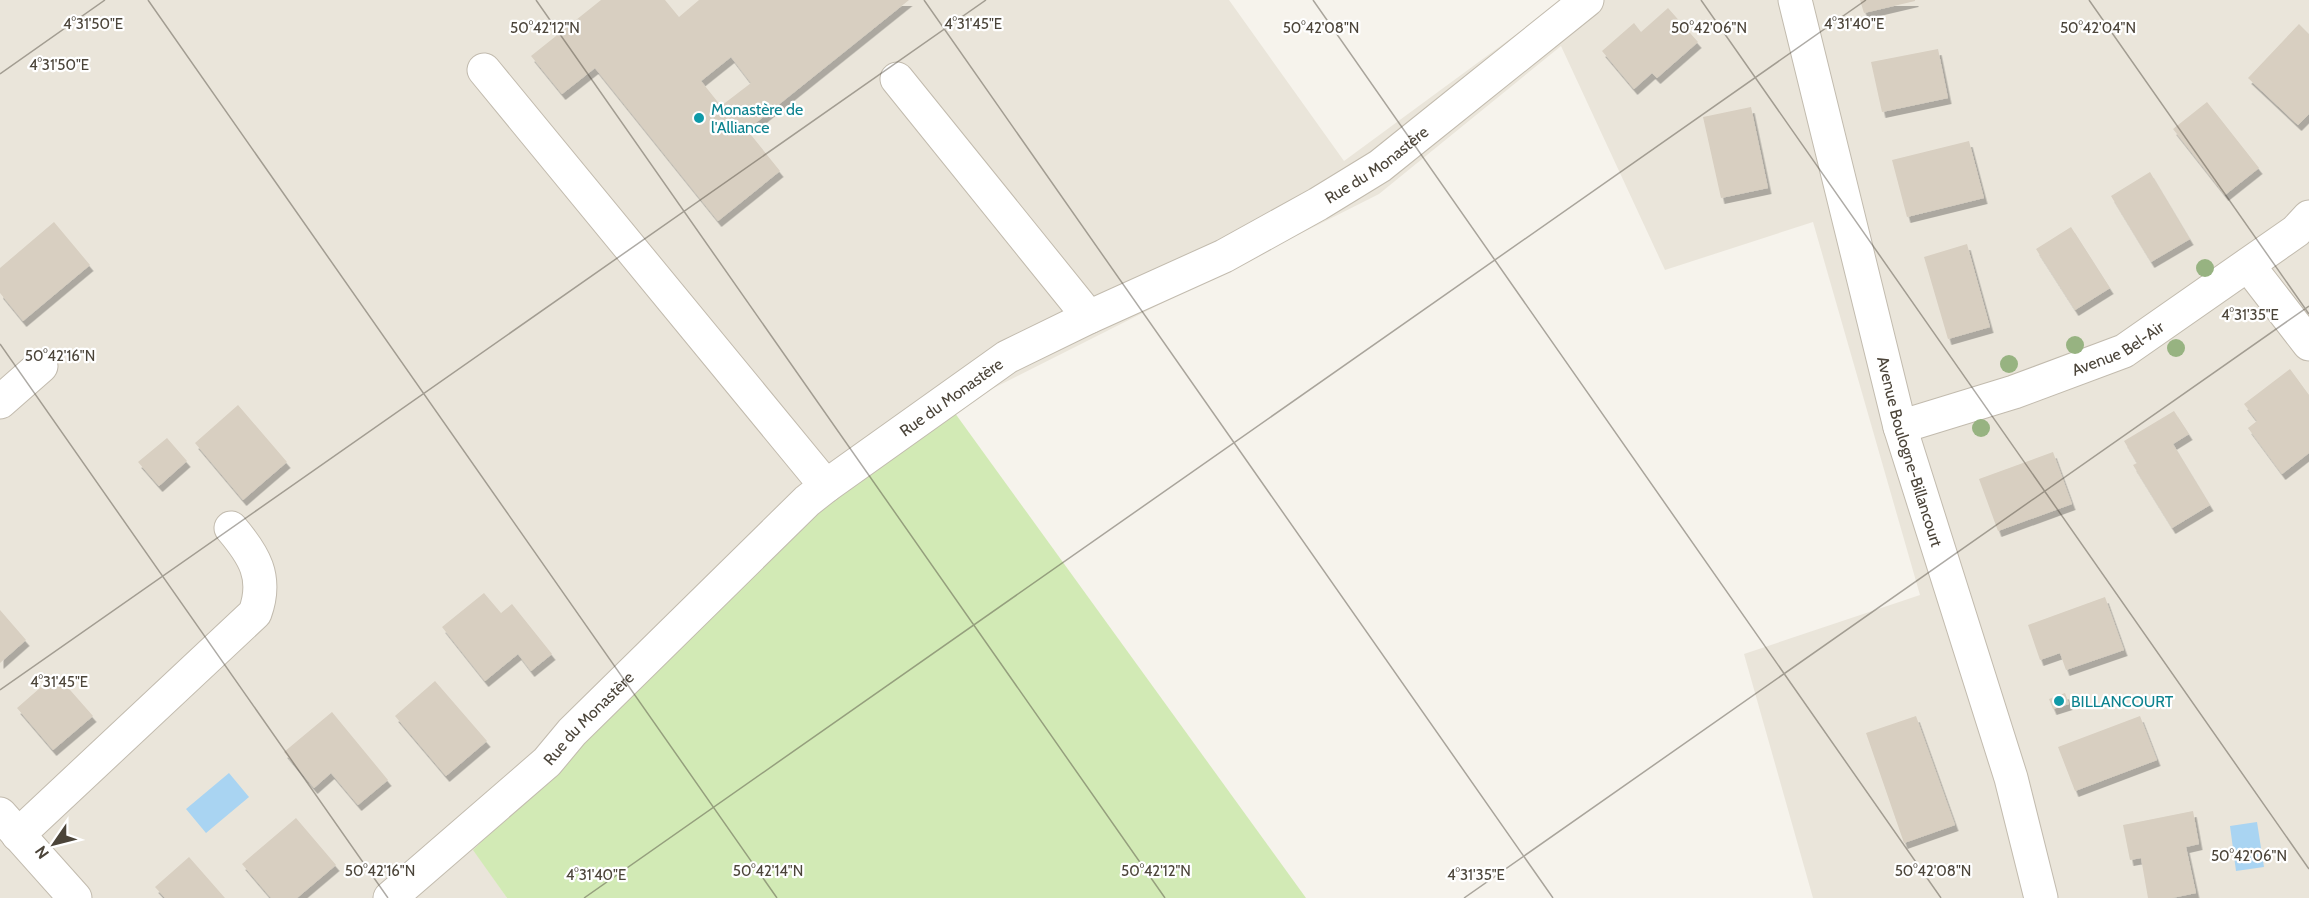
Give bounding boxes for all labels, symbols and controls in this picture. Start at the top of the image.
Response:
text: 4°31'50"E [63,15,123,33]
text: 4°31'45"E [944,15,1002,33]
text: 4°31'40"E [1824,15,1884,33]
text: 50°42'12"N [510,19,580,37]
text: 50°42'08"N [1283,19,1359,37]
text: 50°42'06"N [1671,19,1747,37]
text: 50°42'04"N [2060,19,2136,37]
text: 4°31'50"E [29,56,89,74]
place label: Monastère de l'Alliance [711,100,803,137]
marker: Monastère de l'Alliance [692,111,706,125]
street label: Rue du Monastère [1321,122,1432,208]
text: 4°31'35"E [2221,306,2279,324]
street label: Avenue Bel-Air [2069,317,2168,380]
text: 50°42'16"N [25,347,95,365]
street label: Rue du Monastère [896,354,1007,440]
street label: Avenue Boulogne-Billancourt [1873,354,1946,550]
street label: Rue du Monastère [540,668,638,769]
text: 4°31'45"E [30,673,88,691]
place label: BILLANCOURT [2071,692,2174,711]
marker: BILLANCOURT [2052,694,2066,708]
north arrow [24,814,84,874]
text: N [31,842,53,862]
text: 50°42'06"N [2211,847,2287,865]
text: 50°42'16"N [345,862,415,880]
text: 50°42'14"N [733,862,803,880]
text: 50°42'12"N [1121,862,1191,880]
text: 50°42'08"N [1895,862,1971,880]
text: 4°31'40"E [566,866,626,884]
text: 4°31'35"E [1447,866,1505,884]

